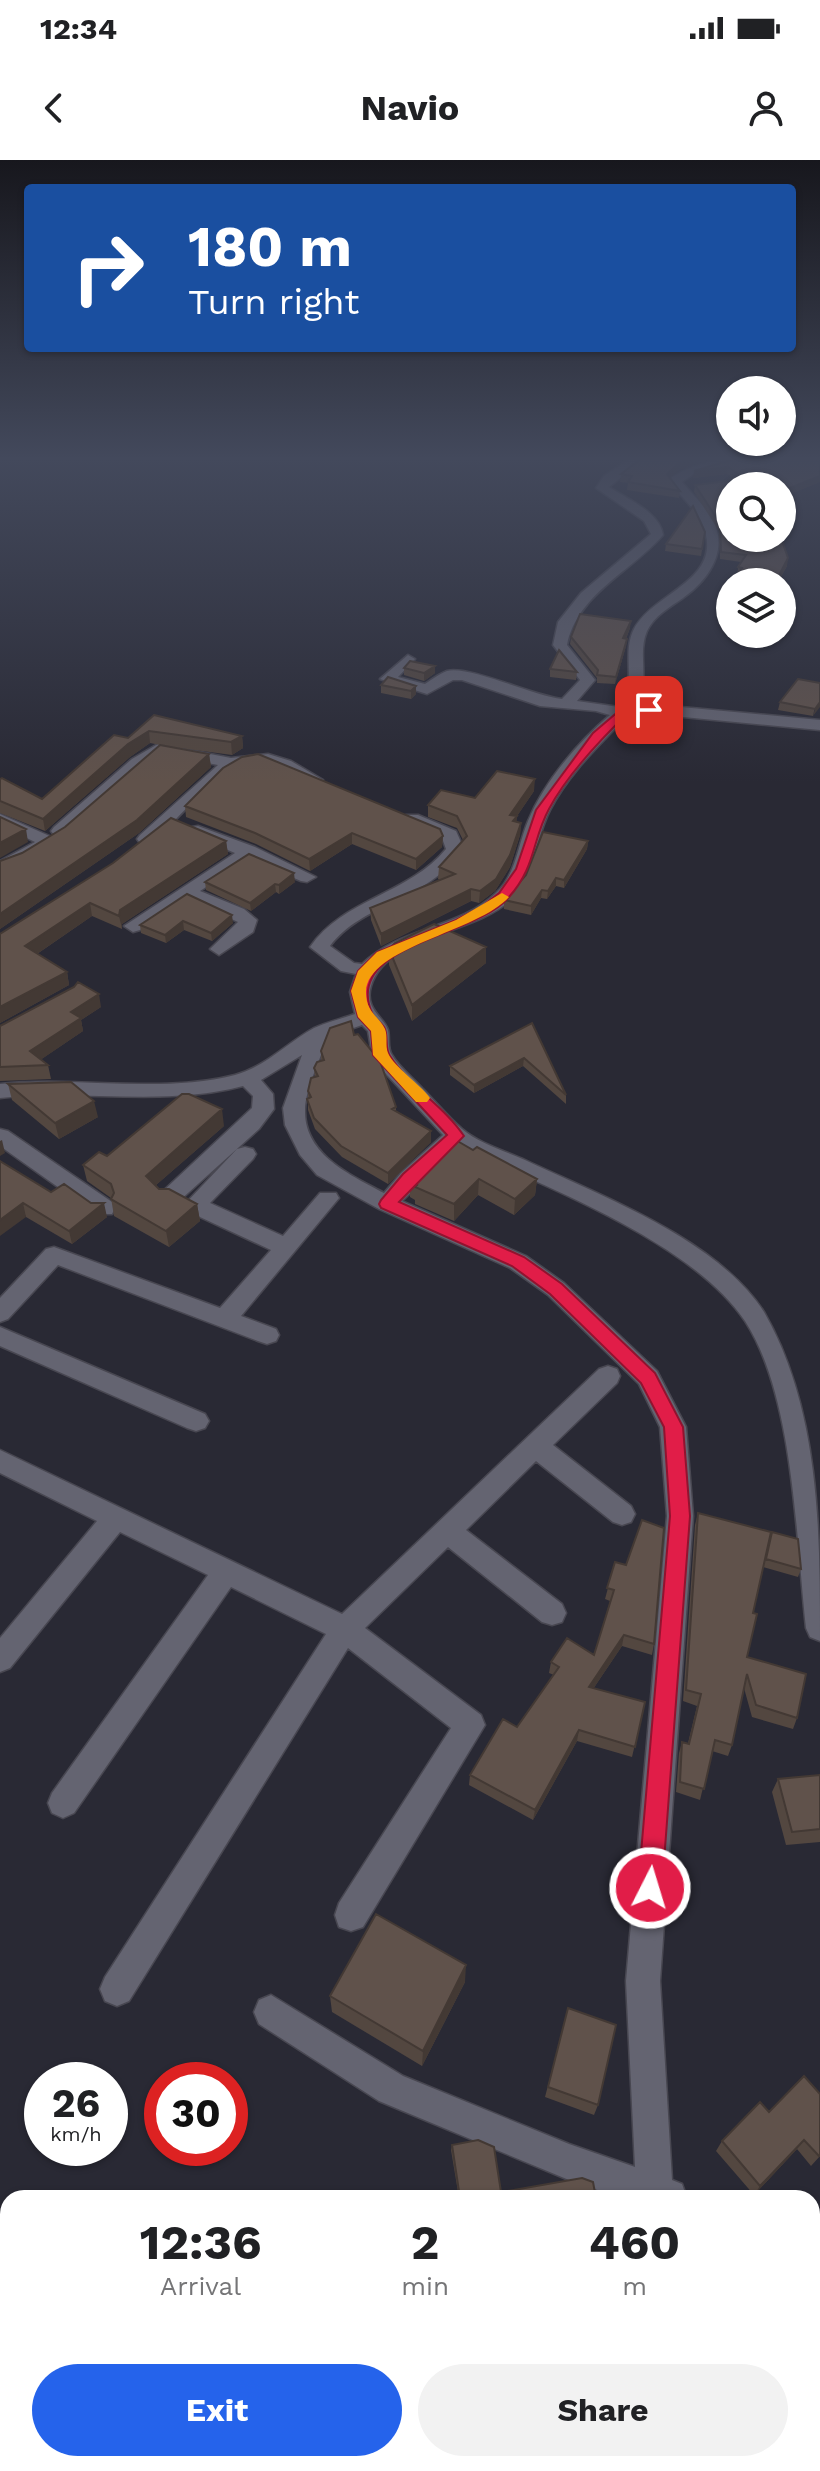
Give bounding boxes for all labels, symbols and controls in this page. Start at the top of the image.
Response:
text: 12:34 [40,11,117,46]
icon: back [32,86,76,130]
icon: person [744,86,788,130]
text: Navio [361,87,459,129]
text: 180 m [188,214,352,280]
icon: right [56,216,160,320]
text: Turn right [188,281,359,323]
map controls [716,376,796,648]
button: sound [716,376,796,456]
button: search [716,472,796,552]
button: layers [716,568,796,648]
pin [615,676,683,744]
icon: arrive [627,688,671,732]
position arrow [608,1846,692,1930]
speed limit sign: 30 [144,2062,248,2166]
text: 26 [52,2080,100,2127]
text: km/h [50,2122,102,2146]
text: 12:36 [140,2214,262,2271]
text: 2 [411,2214,439,2271]
text: 460 [589,2214,680,2271]
text: Arrival [160,2271,241,2301]
text: min [401,2271,449,2301]
text: m [622,2271,647,2301]
button: Exit [32,2364,402,2456]
button: Share [418,2364,788,2456]

